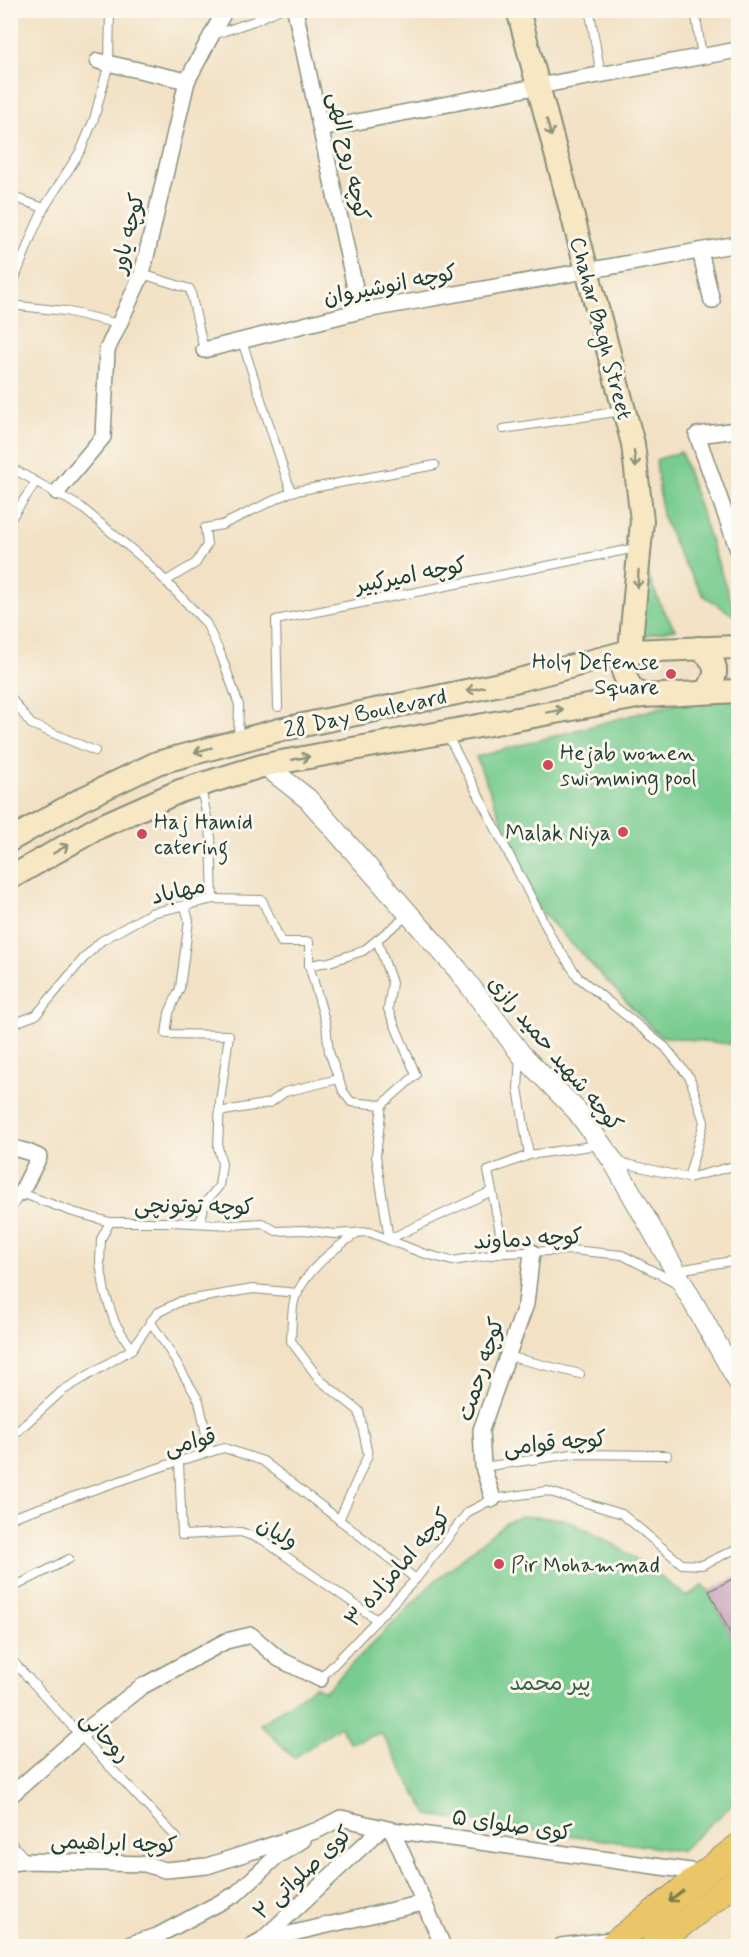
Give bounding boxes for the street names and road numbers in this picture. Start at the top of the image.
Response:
street label: کوچه روح الهی [321,90,375,223]
street label: کوچه یاور [105,190,152,278]
street label: Chahar Bagh Street [559,234,638,424]
street label: کوچه انوشیروان [321,259,460,313]
street label: کوچه امیرکبیر [352,551,469,601]
street label: 28 Day Boulevard [281,683,449,745]
street label: مهاباد [149,872,208,912]
street label: کوچه شهید حمید رازی [481,970,628,1138]
street label: کوچه توتونچی [134,1192,254,1222]
street label: کوچه دماوند [473,1223,584,1257]
street label: کوچه رحمت [452,1314,512,1425]
street label: قوامی [162,1423,219,1463]
street label: کوچه قوامی [502,1426,608,1462]
street label: کوچه امامزاده ۳ [339,1503,458,1634]
street label: ولیان [251,1511,303,1556]
street label: روحانی [73,1705,136,1769]
street label: کوی صلوای ۵ [450,1804,573,1848]
street label: کوی صلواتی ۲ [248,1820,359,1926]
street label: کوچه ابراهیمی [50,1828,178,1860]

